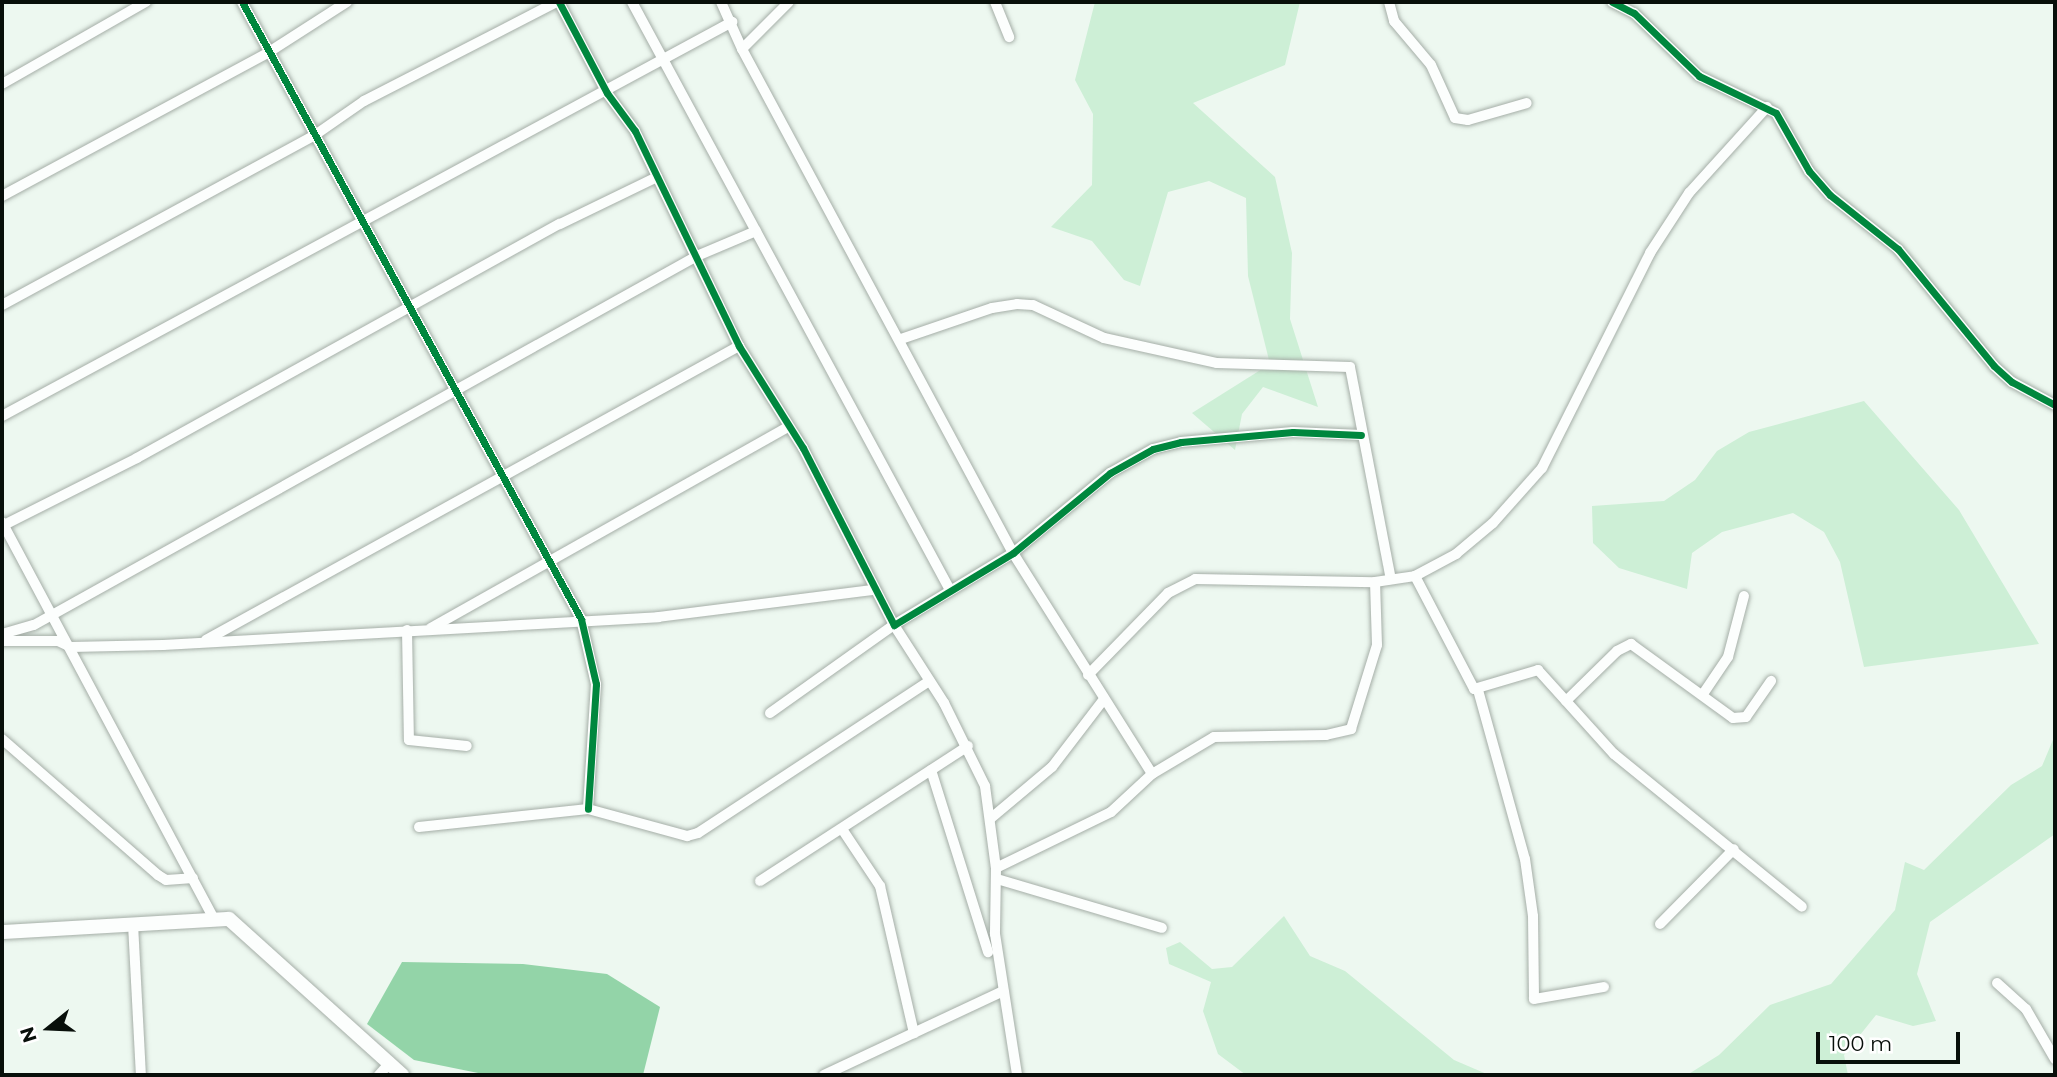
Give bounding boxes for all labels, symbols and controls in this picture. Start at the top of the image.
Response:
north arrow [14,993,84,1063]
scale bar [1819,1018,1962,1062]
text: N [15,1024,42,1046]
text: 100 m [1829,1031,1892,1056]

